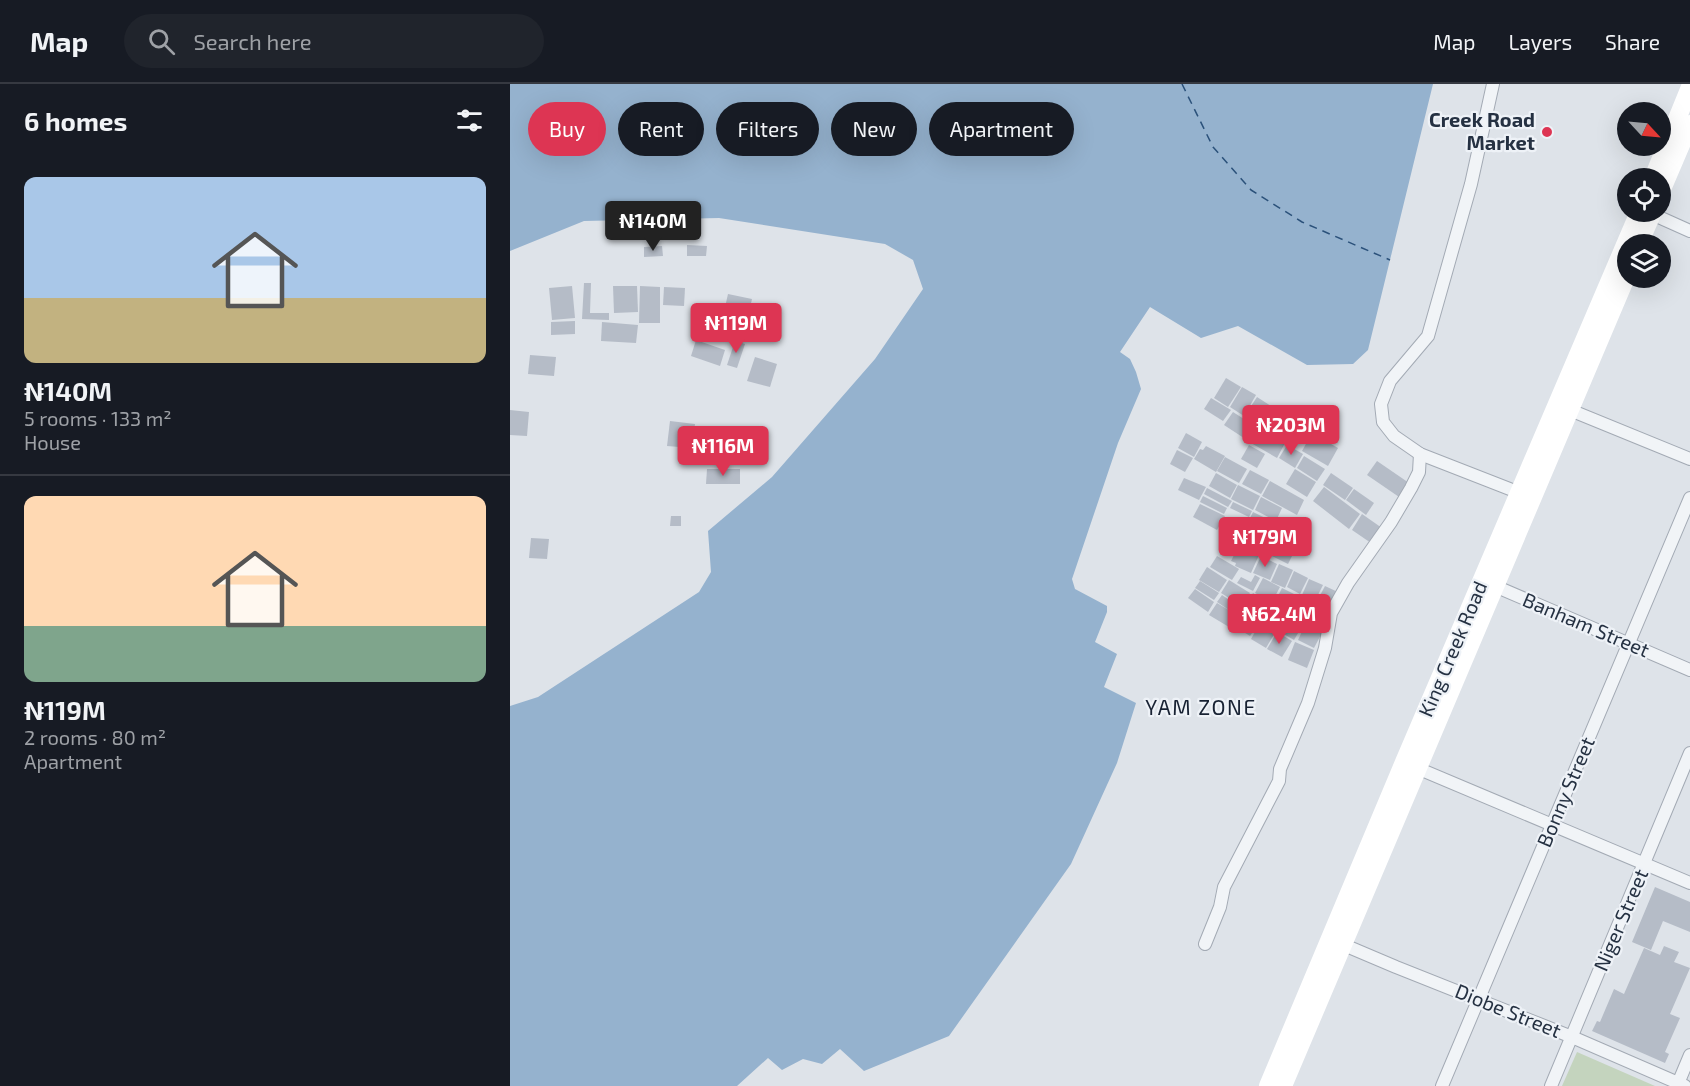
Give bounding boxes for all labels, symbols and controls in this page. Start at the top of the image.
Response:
search box [124,14,544,68]
text: Map [30,24,88,58]
icon: search [145,25,178,58]
text: Search here [193,28,312,54]
text: Map [1433,29,1475,54]
text: Layers [1508,29,1572,54]
text: Share [1605,29,1660,54]
chip: Buy [528,102,606,156]
chip: Rent [618,102,704,156]
chip: Filters [716,102,819,156]
chip: New [831,102,917,156]
chip: Apartment [929,102,1074,156]
north arrow [1617,102,1671,156]
map controls [1617,102,1671,288]
icon: filters [453,104,486,137]
text: 6 homes [24,105,127,136]
place label: Creek Road Market [1429,107,1535,154]
marker: Creek Road Market [1540,125,1554,139]
button: locate [1617,168,1671,222]
pin: ₦140M [611,201,695,252]
text: ₦140M [619,208,687,232]
icon: home [201,216,309,324]
button: layers [1617,234,1671,288]
pin: ₦119M [694,303,778,354]
text: ₦119M [705,310,767,334]
text: ₦140M [24,375,112,406]
pin: ₦203M [1249,405,1333,456]
text: 5 rooms · 133 m² [24,406,171,430]
text: ₦203M [1256,412,1326,436]
pin: ₦116M [681,426,765,477]
text: House [24,430,81,454]
text: ₦116M [692,433,754,457]
pin: ₦179M [1223,517,1307,568]
text: ₦179M [1233,524,1297,548]
icon: home [201,535,309,643]
street label: King Creek Road [1413,577,1491,720]
street label: Banham Street [1519,587,1654,662]
pin: ₦62.4M [1230,594,1328,645]
text: ₦62.4M [1242,601,1316,625]
text: ₦119M [24,694,106,725]
district label: YAM ZONE [1145,694,1257,719]
text: 2 rooms · 80 m² [24,725,166,749]
street label: Bonny Street [1531,733,1599,850]
text: Apartment [24,749,122,773]
street label: Niger Street [1588,865,1652,974]
street label: Diobe Street [1452,978,1565,1042]

